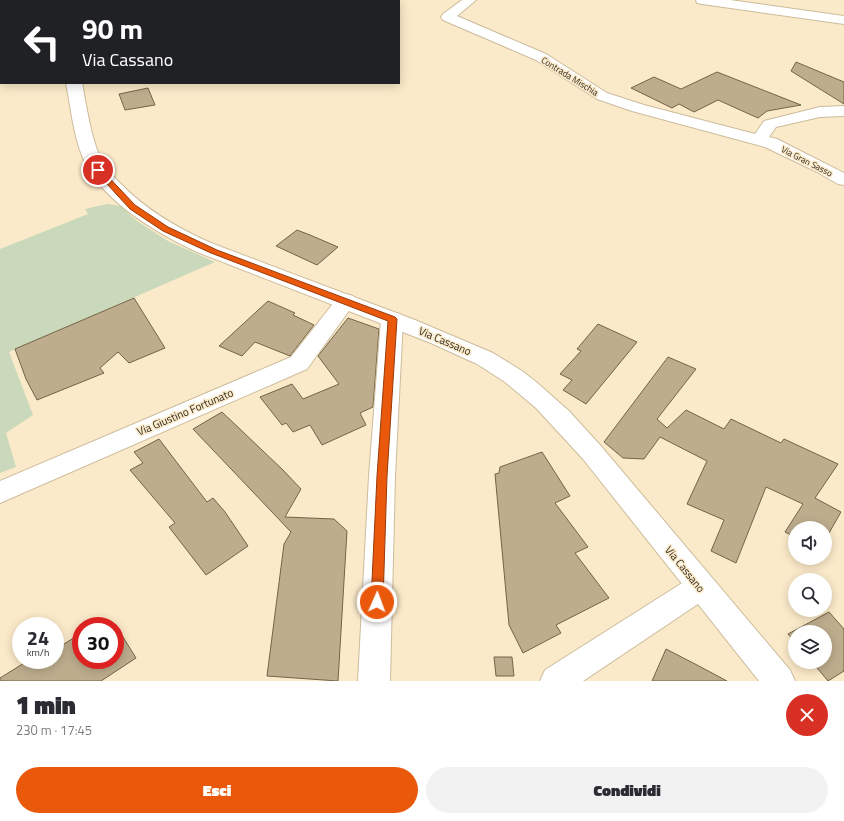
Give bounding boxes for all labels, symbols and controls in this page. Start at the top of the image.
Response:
text: 90 m [82,7,143,50]
icon: left [16,16,68,68]
text: Via Cassano [82,46,173,73]
street label: Contrada Mischia [539,53,602,99]
street label: Via Gran Sasso [779,142,835,180]
pin [81,153,115,187]
icon: arrive [87,159,109,181]
street label: Via Cassano [416,323,474,359]
street label: Via Giustino Fortunato [134,384,236,440]
map controls [788,521,832,669]
button: sound [788,521,832,565]
street label: Via Cassano [661,542,709,596]
button: search [788,573,832,617]
position arrow [356,581,398,623]
speed limit sign: 30 [72,617,124,669]
text: 24 [27,622,49,653]
button: layers [788,625,832,669]
text: km/h [27,645,49,660]
text: 1 min [16,687,76,723]
button: close [786,694,828,736]
text: 230 m · 17:45 [16,720,92,740]
button: Esci [16,767,418,813]
button: Condividi [426,767,828,813]

